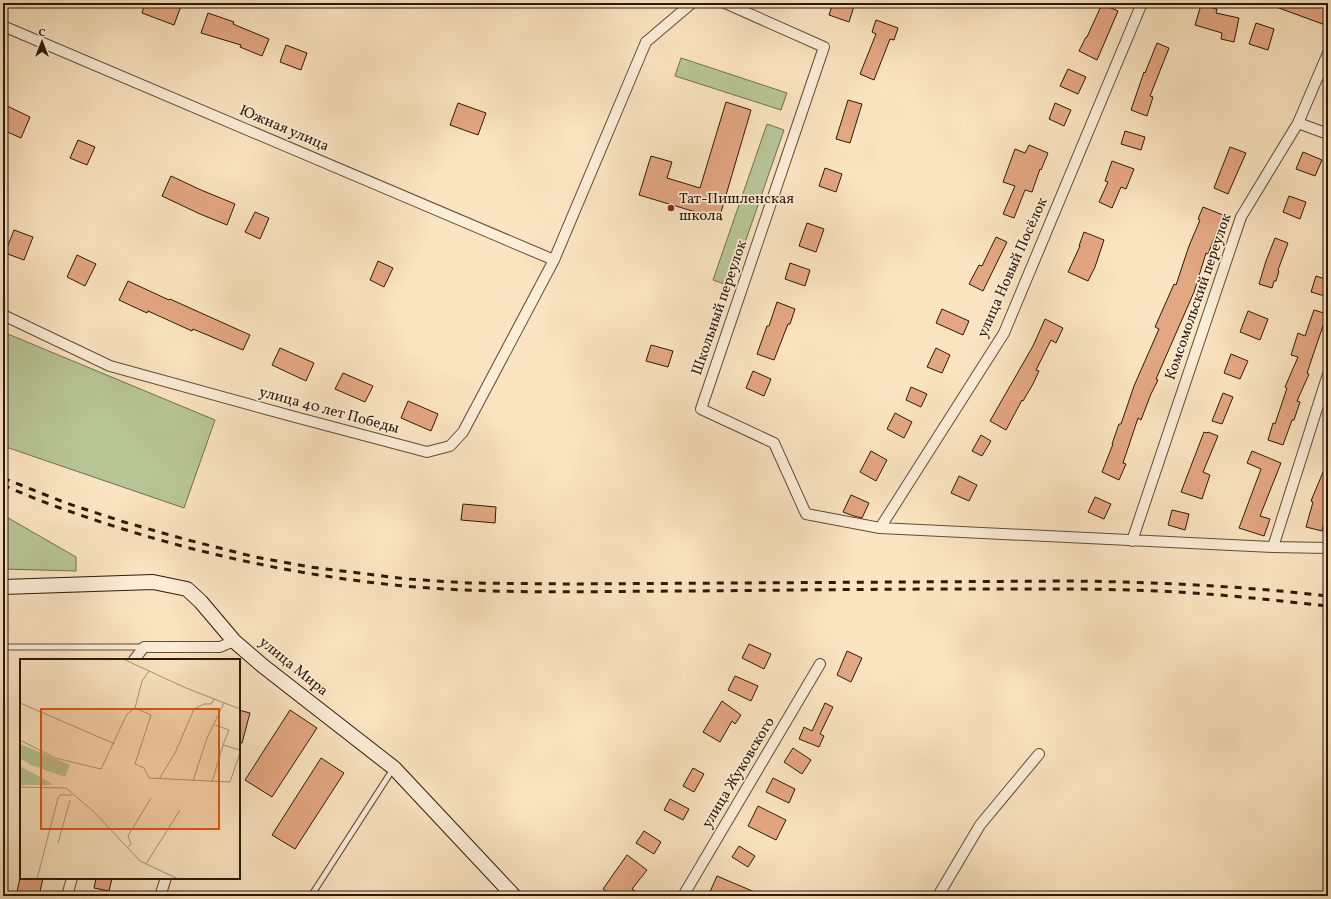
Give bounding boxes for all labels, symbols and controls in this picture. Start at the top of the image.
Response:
north arrow [22,22,62,62]
text: С [38,26,46,41]
street label: Южная улица [236,101,332,157]
place label: Тат-Пишленская школа [679,189,794,227]
street label: улица Новый Посёлок [973,195,1053,341]
marker: Тат-Пишленская школа [666,203,676,213]
street label: Комсомольский переулок [1161,211,1237,383]
street label: Школьный переулок [687,238,753,378]
street label: улица 40 лет Победы [257,382,402,440]
street label: улица Мира [254,632,332,702]
inset map [20,659,240,879]
street label: улица Жуковского [697,713,781,833]

